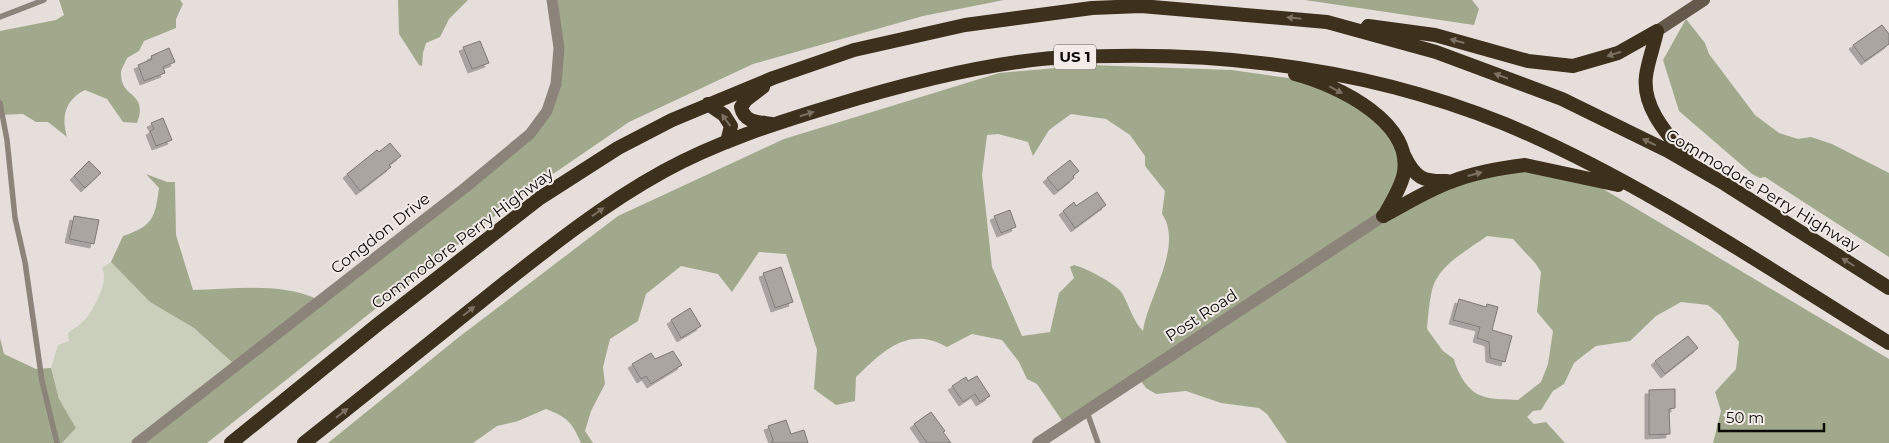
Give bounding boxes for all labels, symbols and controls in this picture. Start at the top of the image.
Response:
one-way arrow [1286,14,1302,22]
one-way arrow [1449,37,1464,45]
road number: US 1 [1054,44,1096,70]
one-way arrow [1607,51,1622,58]
one-way arrow [1493,72,1508,79]
one-way arrow [1330,85,1343,94]
one-way arrow [800,109,815,117]
one-way arrow [721,113,731,127]
street label: Commodore Perry Highway [1662,125,1863,256]
one-way arrow [1642,138,1656,146]
street label: Commodore Perry Highway [368,164,557,313]
one-way arrow [1467,170,1483,178]
street label: Congdon Drive [327,189,434,278]
one-way arrow [591,207,605,217]
one-way arrow [1841,257,1854,267]
street label: Post Road [1162,285,1241,346]
one-way arrow [462,306,475,317]
scale bar [1719,400,1824,432]
one-way arrow [335,407,348,418]
text: 50 m [1726,408,1764,427]

